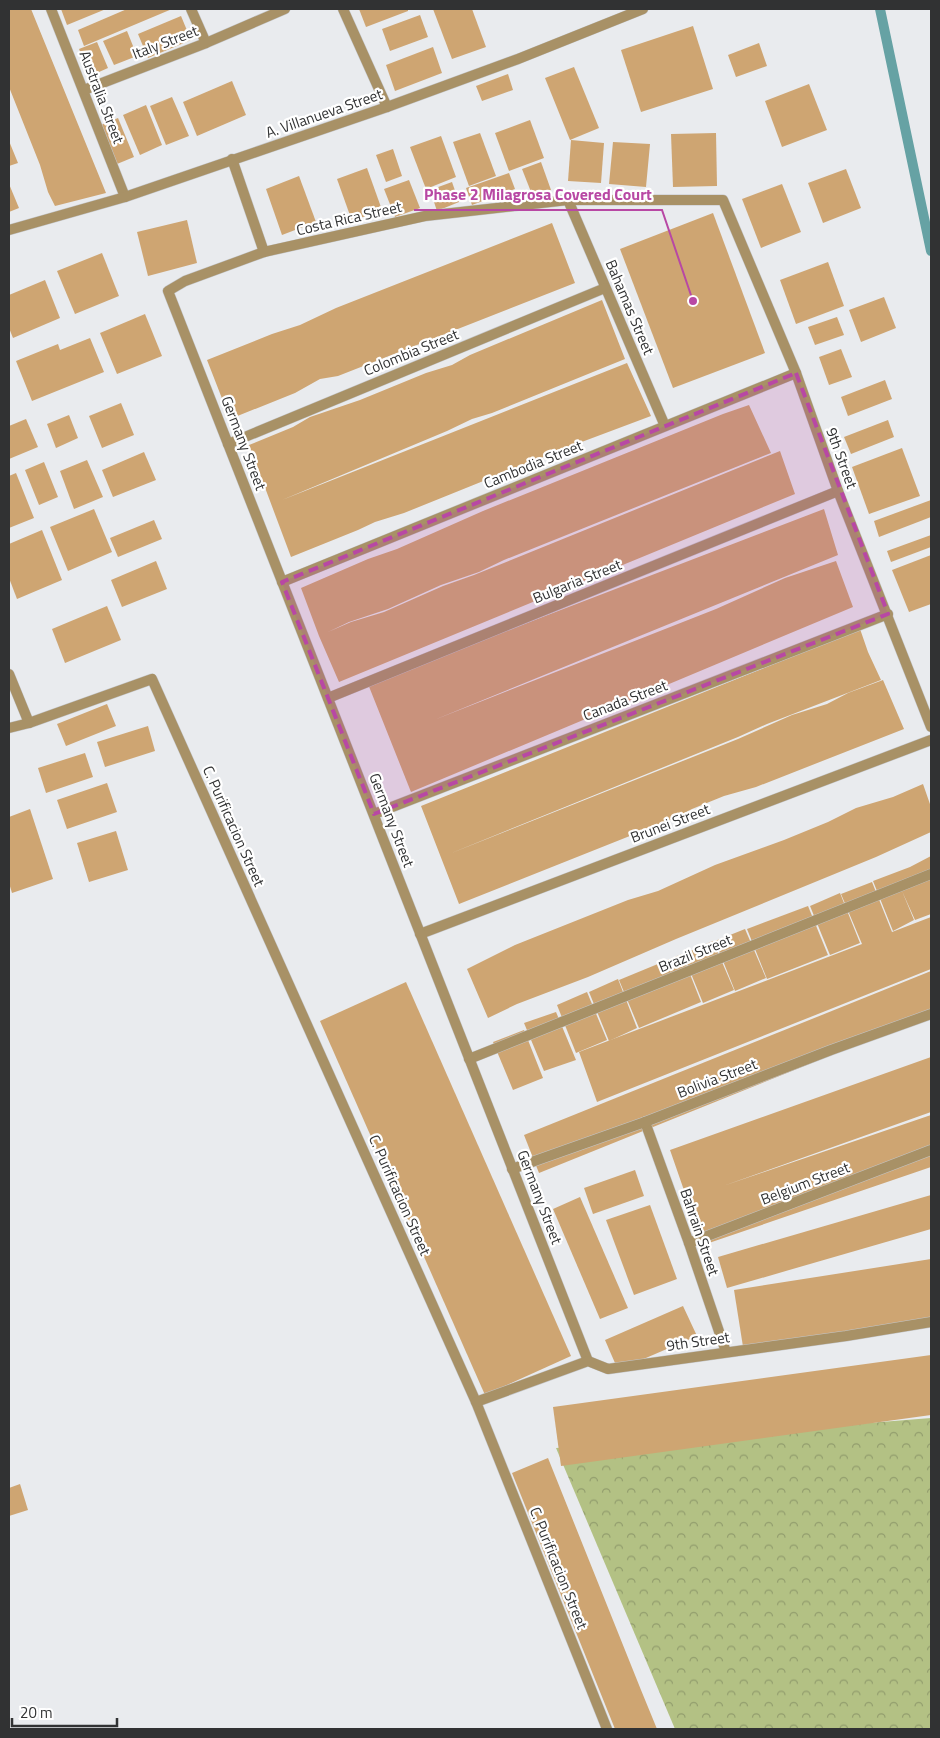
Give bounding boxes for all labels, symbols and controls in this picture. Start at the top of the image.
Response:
street label: Italy Street [129,19,202,65]
street label: Australia Street [74,47,131,148]
street label: A. Villanueva Street [263,82,386,144]
callout: Phase 2 Milagrosa Covered Court [414,179,662,210]
text: Phase 2 Milagrosa Covered Court [424,182,652,206]
street label: Costa Rica Street [294,195,405,241]
street label: Bahamas Street [600,256,661,359]
street label: Colombia Street [360,322,463,381]
street label: Germany Street [215,393,273,494]
street label: 9th Street [820,424,864,493]
street label: Cambodia Street [480,433,587,494]
street label: Bulgaria Street [529,552,625,609]
street label: Canada Street [579,673,671,727]
street label: C. Purificacion Street [197,762,271,891]
street label: Germany Street [363,770,421,871]
street label: Brunei Street [627,797,714,849]
street label: Brazil Street [655,928,736,978]
street label: Bolivia Street [674,1052,761,1104]
street label: C. Purificacion Street [363,1131,437,1260]
street label: Germany Street [511,1147,569,1248]
street label: Belgium Street [757,1155,854,1211]
street label: Bahrain Street [674,1185,726,1279]
street label: 9th Street [665,1325,732,1357]
street label: C. Purificacion Street [524,1503,594,1633]
scale bar [12,1696,118,1728]
text: 20 m [20,1701,53,1724]

